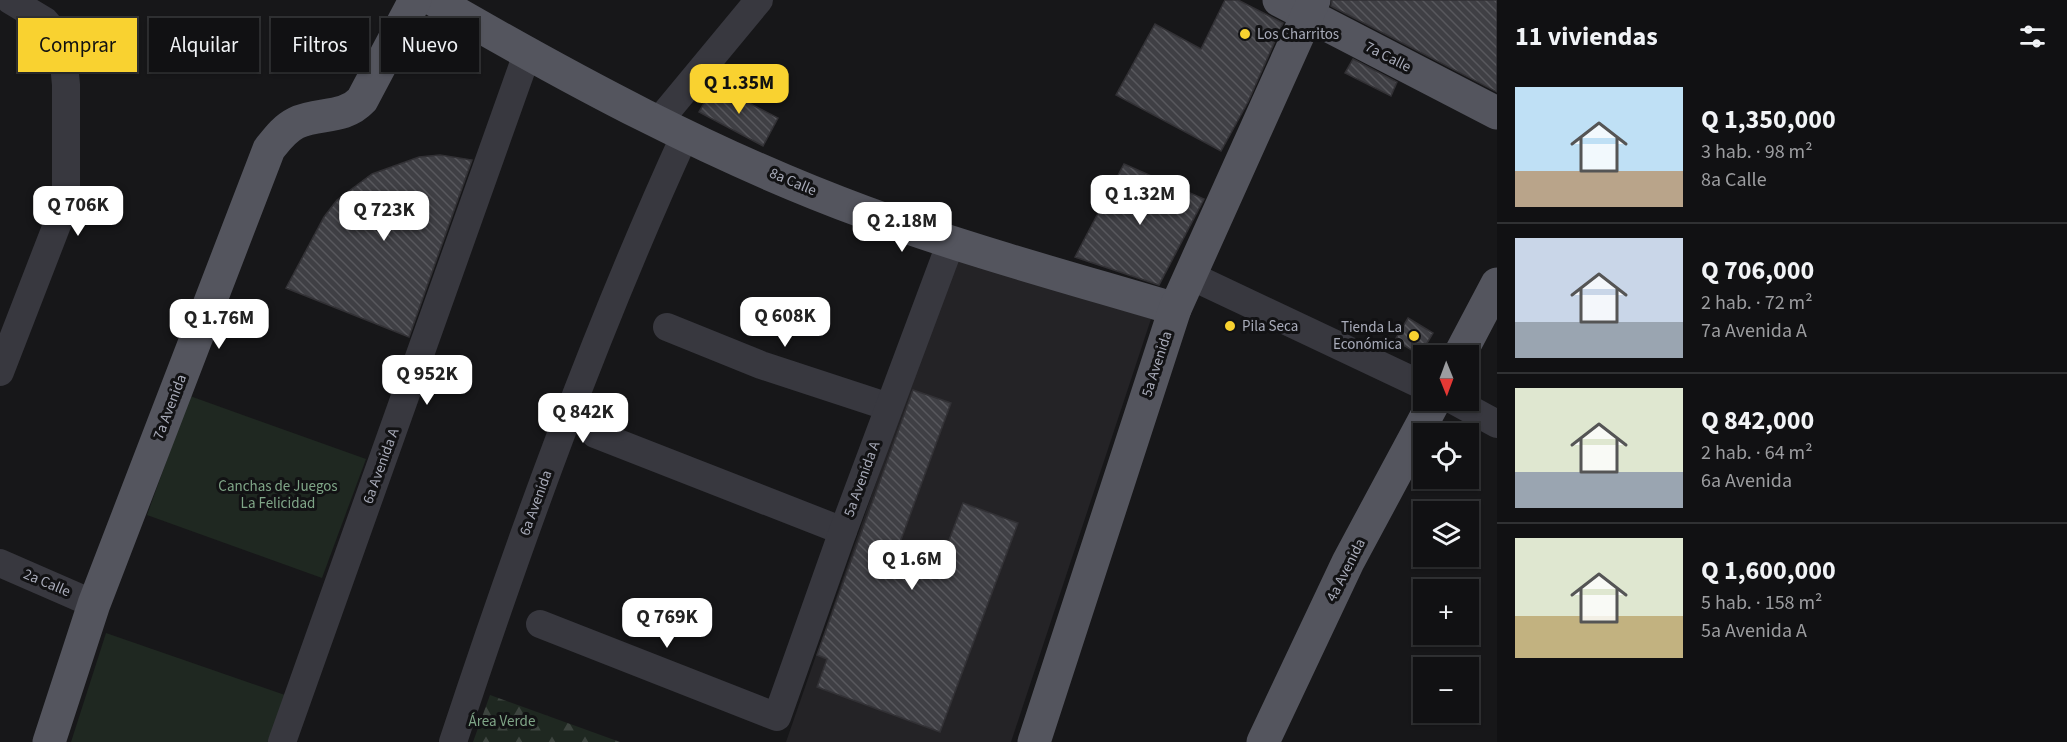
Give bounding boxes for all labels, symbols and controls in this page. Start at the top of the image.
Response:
chip: Comprar [18,18,137,72]
chip: Alquilar [149,18,259,72]
chip: Filtros [271,18,369,72]
chip: Nuevo [381,18,479,72]
text: 11 viviendas [1515,18,1658,55]
icon: filters [2016,20,2049,53]
place label: Los Charritos [1257,24,1339,45]
marker: Los Charritos [1238,27,1252,41]
street label: 7a Calle [1361,36,1415,78]
pin: Q 1.35M [684,64,794,115]
text: Q 1.35M [704,69,774,97]
text: Q 1,350,000 [1701,101,1836,138]
icon: home [1563,111,1635,183]
text: 3 hab. · 98 m² [1701,138,1813,166]
street label: 8a Calle [766,163,820,201]
text: 8a Calle [1701,166,1767,194]
pin: Q 1.32M [1085,175,1195,226]
text: Q 1.32M [1105,180,1175,208]
pin: Q 706K [29,186,127,237]
text: Q 706K [47,191,109,219]
pin: Q 723K [335,191,433,242]
text: Q 723K [353,196,415,224]
pin: Q 2.18M [847,202,957,253]
text: Q 2.18M [867,207,937,235]
text: Q 706,000 [1701,252,1814,289]
icon: home [1563,262,1635,334]
text: 2 hab. · 72 m² [1701,289,1813,317]
pin: Q 608K [736,297,834,348]
pin: Q 1.76M [164,299,274,350]
text: Q 608K [754,302,816,330]
text: Q 1.76M [184,304,254,332]
place label: Pila Seca [1242,316,1298,337]
place label: Tienda La Económica [1333,317,1402,355]
text: 7a Avenida A [1701,317,1807,345]
marker: Pila Seca [1223,319,1237,333]
street label: 5a Avenida [1136,328,1178,400]
marker: Tienda La Económica [1407,329,1421,343]
north arrow [1413,345,1479,411]
map controls [1413,345,1479,723]
pin: Q 952K [378,355,476,406]
text: Q 952K [396,360,458,388]
street label: 7a Avenida [148,371,192,443]
pin: Q 842K [534,393,632,444]
text: Q 842K [552,398,614,426]
text: Q 842,000 [1701,402,1814,439]
icon: home [1563,412,1635,484]
button: locate [1413,423,1479,489]
street label: 6a Avenida A [358,424,405,507]
street label: 5a Avenida A [839,437,886,520]
text: 2 hab. · 64 m² [1701,439,1813,467]
street label: 6a Avenida [514,467,558,539]
text: 6a Avenida [1701,467,1792,495]
park label: Canchas de Juegos La Felicidad [218,476,338,514]
button: layers [1413,501,1479,567]
street label: 4a Avenida [1321,535,1371,605]
pin: Q 1.6M [863,540,961,591]
text: Q 1.6M [882,545,942,573]
text: Q 1,600,000 [1701,552,1836,589]
icon: home [1563,562,1635,634]
street label: 2a Calle [20,564,74,602]
button: + [1413,579,1479,645]
text: 5 hab. · 158 m² [1701,589,1822,617]
pin: Q 769K [618,598,716,649]
text: Q 769K [636,603,698,631]
text: 5a Avenida A [1701,617,1807,645]
button: − [1413,657,1479,723]
park label: Área Verde [469,711,535,732]

